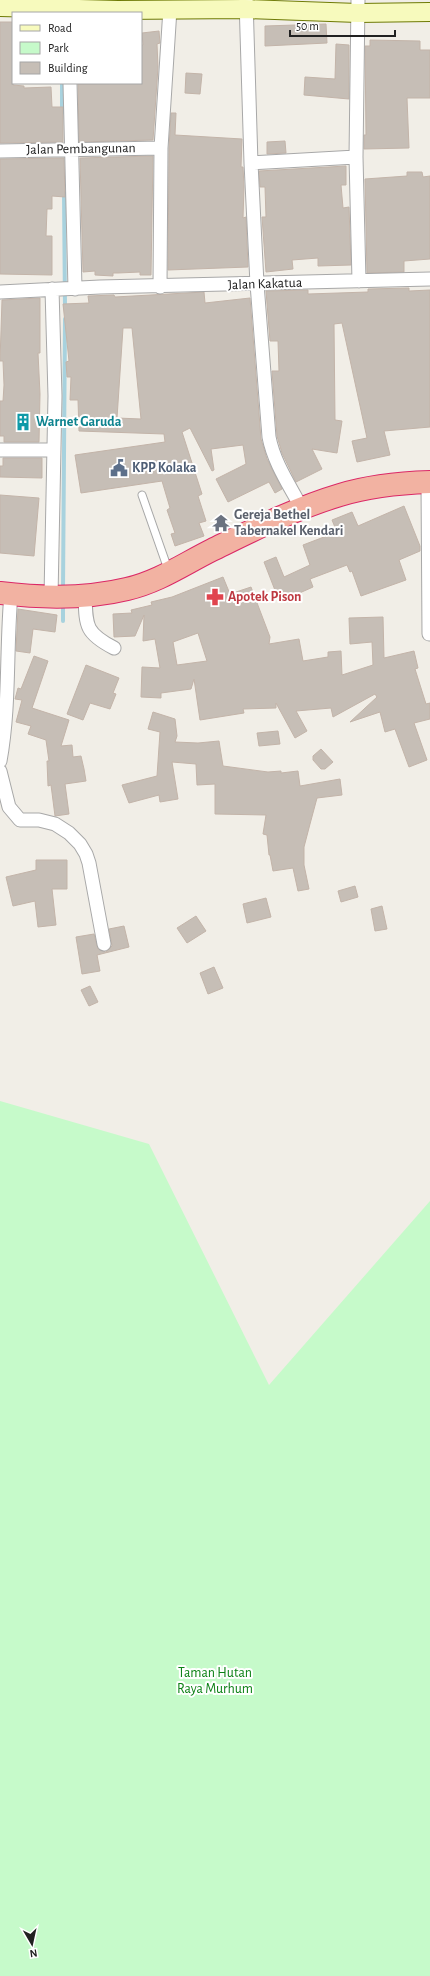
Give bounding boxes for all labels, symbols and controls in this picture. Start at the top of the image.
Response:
legend [12,12,142,84]
scale bar [290,12,395,38]
text: 50 m [296,20,319,32]
text: Road [48,22,72,34]
text: Park [48,42,69,54]
text: Building [48,62,88,74]
street label: Jalan Pembangunan [26,141,136,157]
street label: Jalan Kakatua [228,276,303,292]
building icon: Warnet Garuda [13,412,33,432]
place label: Warnet Garuda [36,415,122,429]
public building icon: KPP Kolaka [109,458,129,478]
place label: KPP Kolaka [132,461,197,475]
place label: Gereja Bethel Tabernakel Kendari [234,508,343,538]
temple icon: Gereja Bethel Tabernakel Kendari [211,513,231,533]
pharmacy icon: Apotek Pison [205,587,225,607]
place label: Apotek Pison [228,590,302,604]
park label: Taman Hutan Raya Murhum [177,1666,253,1696]
north arrow [12,1924,52,1964]
text: N [29,1947,38,1959]

